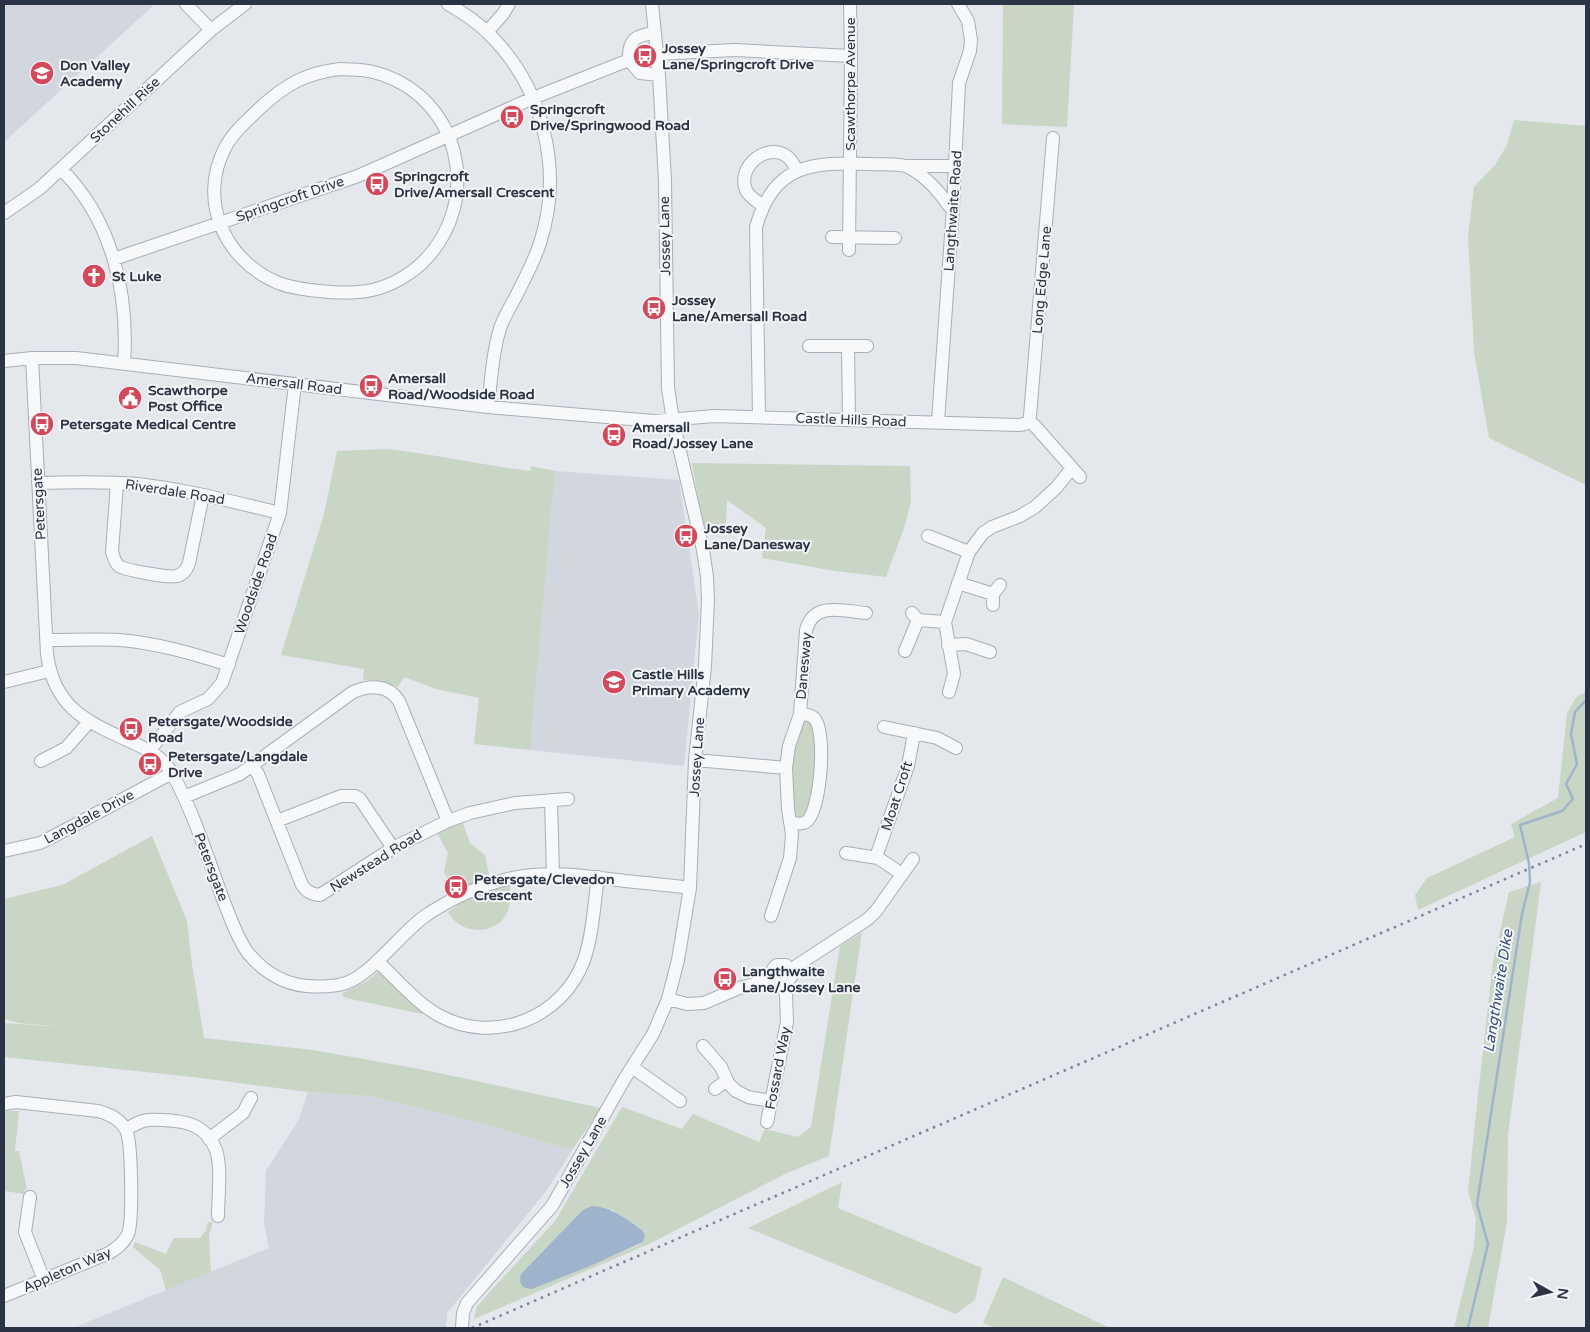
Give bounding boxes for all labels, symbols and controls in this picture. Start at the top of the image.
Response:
street label: Scawthorpe Avenue [842,17,859,151]
place label: Jossey Lane/Springcroft Drive [661,40,814,73]
bus stop icon: Jossey Lane/Springcroft Drive [632,43,658,69]
place label: Don Valley Academy [60,57,131,90]
school or university icon: Don Valley Academy [29,60,55,86]
street label: Stonehill Rise [87,73,163,147]
place label: Springcroft Drive/Springwood Road [530,101,690,134]
bus stop icon: Springcroft Drive/Springwood Road [499,104,525,130]
street label: Langthwaite Road [940,150,966,272]
place label: Springcroft Drive/Amersall Crescent [394,168,555,201]
bus stop icon: Springcroft Drive/Amersall Crescent [364,171,390,197]
street label: Springcroft Drive [234,172,346,225]
street label: Jossey Lane [656,196,674,276]
street label: Long Edge Lane [1029,225,1055,335]
church icon: St Luke [81,263,107,289]
place label: St Luke [112,268,161,285]
place label: Jossey Lane/Amersall Road [671,292,807,325]
bus stop icon: Jossey Lane/Amersall Road [641,295,667,321]
street label: Amersall Road [245,370,343,398]
place label: Amersall Road/Woodside Road [388,370,535,403]
bus stop icon: Amersall Road/Woodside Road [358,373,384,399]
place label: Scawthorpe Post Office [148,382,228,415]
public building icon: Scawthorpe Post Office [117,385,143,411]
street label: Castle Hills Road [795,410,907,430]
bus stop icon: Petersgate Medical Centre [29,411,55,437]
place label: Petersgate Medical Centre [60,416,236,433]
place label: Amersall Road/Jossey Lane [632,419,753,452]
bus stop icon: Amersall Road/Jossey Lane [601,422,627,448]
street label: Petersgate [29,467,49,540]
street label: Riverdale Road [124,476,226,508]
place label: Jossey Lane/Danesway [703,520,811,553]
bus stop icon: Jossey Lane/Danesway [673,523,699,549]
street label: Woodside Road [231,532,281,636]
street label: Danesway [793,631,815,700]
place label: Castle Hills Primary Academy [632,666,750,699]
school or university icon: Castle Hills Primary Academy [601,669,627,695]
place label: Petersgate/Woodside Road [148,713,293,746]
bus stop icon: Petersgate/Woodside Road [118,716,144,742]
street label: Jossey Lane [686,716,708,797]
place label: Petersgate/Langdale Drive [168,748,308,781]
bus stop icon: Petersgate/Langdale Drive [137,751,163,777]
street label: Moat Croft [878,758,916,833]
street label: Langdale Drive [41,786,137,848]
street label: Newstead Road [327,826,425,896]
street label: Petersgate [190,830,232,904]
place label: Petersgate/Clevedon Crescent [474,871,615,904]
bus stop icon: Petersgate/Clevedon Crescent [443,874,469,900]
water label: Langthwaite Dike [1479,927,1517,1054]
place label: Langthwaite Lane/Jossey Lane [742,963,861,996]
bus stop icon: Langthwaite Lane/Jossey Lane [712,966,738,992]
street label: Fossard Way [762,1025,794,1111]
street label: Jossey Lane [556,1113,610,1191]
street label: Appleton Way [20,1244,114,1296]
north arrow [1525,1267,1575,1317]
text: N [1553,1287,1572,1300]

